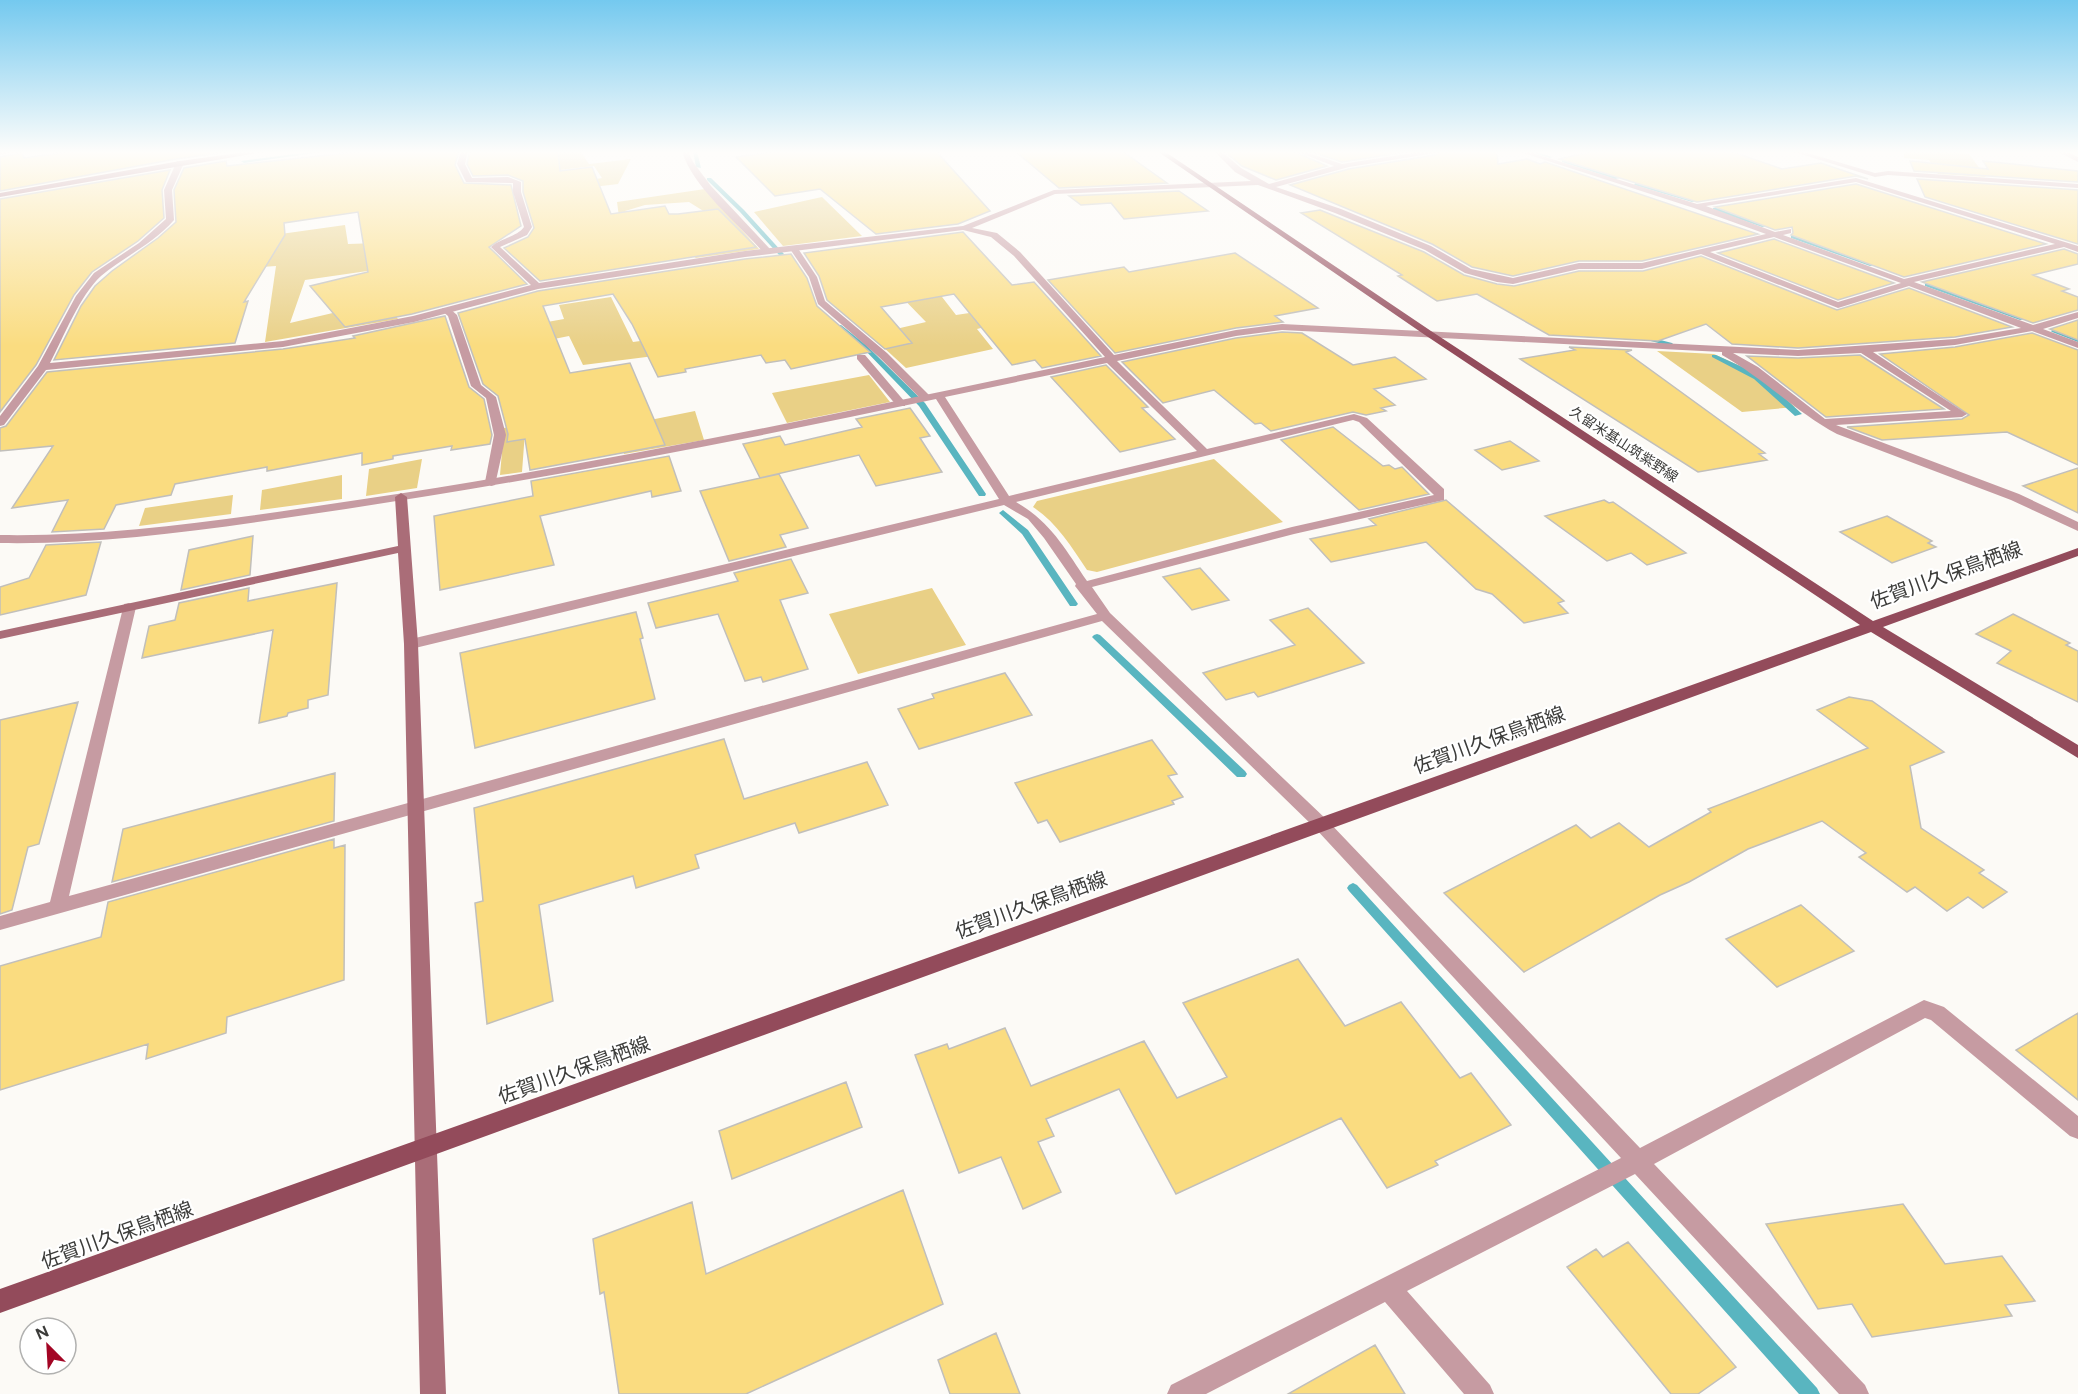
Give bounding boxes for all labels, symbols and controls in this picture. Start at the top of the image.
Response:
street label: 久留米基山筑紫野線 [1566,403,1681,486]
street label: 佐賀川久保鳥栖線 [1867,536,2025,614]
street label: 佐賀川久保鳥栖線 [1410,701,1568,779]
street label: 佐賀川久保鳥栖線 [952,866,1110,944]
street label: 佐賀川久保鳥栖線 [495,1031,653,1109]
street label: 佐賀川久保鳥栖線 [38,1196,196,1274]
north arrow [18,1316,78,1376]
text: N [33,1322,52,1344]

